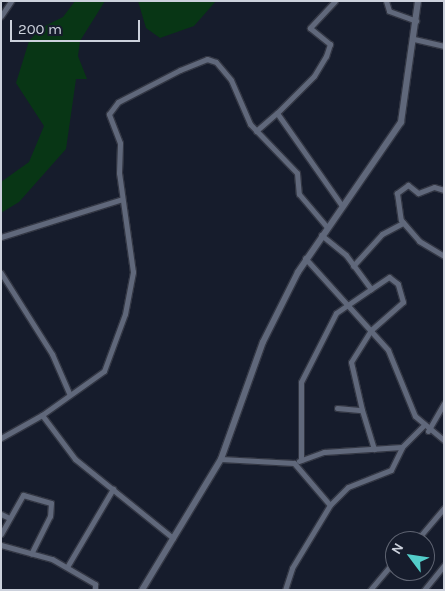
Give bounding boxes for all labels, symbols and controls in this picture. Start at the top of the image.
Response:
scale bar [12,10,142,42]
text: 200 m [18,20,62,38]
north arrow [385,531,435,581]
text: N [388,540,407,557]

